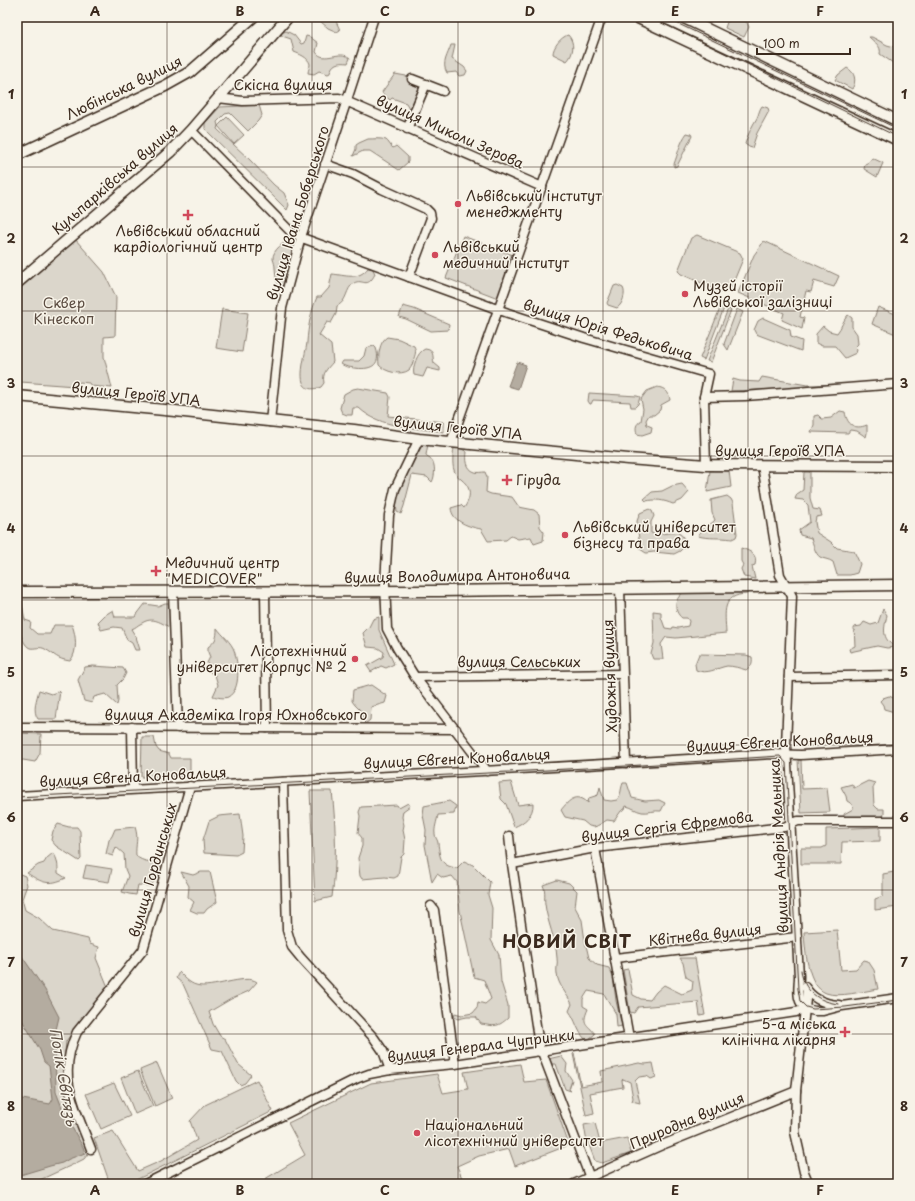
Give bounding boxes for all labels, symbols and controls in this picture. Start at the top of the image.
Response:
text: A [90,1,100,20]
text: B [236,1,245,20]
text: C [380,1,390,20]
text: D [525,1,535,20]
text: E [671,1,679,20]
text: F [816,1,824,20]
scale bar [757,30,850,56]
text: 100 m [763,34,800,52]
street label: Любінська вулиця [62,50,185,125]
street label: Скісна вулиця [233,74,333,95]
text: 1 [8,84,14,103]
text: 1 [901,84,907,103]
street label: вулиця Миколи Зерова [373,89,528,174]
street label: Кульпарківська вулиця [47,118,182,239]
street label: вулиця Івана Боберського [261,123,334,303]
place label: Львівський інститут менеджменту [466,185,602,222]
marker: Львівський інститут менеджменту [453,199,463,209]
marker: Львівський обласний кардіологічний центр [182,209,194,221]
place label: Львівський обласний кардіологічний центр [113,220,263,257]
text: 2 [6,228,16,247]
text: 2 [899,228,909,247]
place label: Львівський медичний інститут [443,236,569,273]
marker: Львівський медичний інститут [430,250,440,260]
place label: Музей історії Львівської залізниці [693,275,833,312]
marker: Музей історії Львівської залізниці [680,289,690,299]
park label: Сквер Кінескоп [34,292,94,329]
street label: вулиця Юрія Федьковича [521,294,696,365]
text: 3 [7,373,16,392]
text: 3 [900,373,909,392]
street label: вулиця Героїв УПА [70,376,202,411]
street label: вулиця Героїв УПА [392,410,524,445]
street label: вулиця Героїв УПА [715,440,845,461]
place label: Гіруда [516,469,561,490]
marker: Гіруда [501,474,513,486]
place label: Львівський університет бізнесу та права [573,516,736,553]
text: 4 [7,518,16,537]
text: 4 [900,518,909,537]
marker: Львівський університет бізнесу та права [560,530,570,540]
place label: Медичний центр "MEDICOVER" [165,552,280,589]
street label: вулиця Володимира Антоновича [344,563,570,588]
marker: Медичний центр "MEDICOVER" [150,565,162,577]
street label: Художня вулиця [597,619,622,733]
place label: Лісотехнічний університет Корпус № 2 [176,640,347,677]
street label: вулиця Сельських [457,651,581,672]
marker: Лісотехнічний університет Корпус № 2 [350,654,360,664]
text: 5 [7,662,15,681]
text: 5 [900,662,908,681]
street label: вулиця Академіка Ігоря Юхновського [105,704,367,725]
street label: вулиця Євгена Коновальця [686,726,874,757]
street label: вулиця Євгена Коновальця [363,743,551,774]
street label: вулиця Андрія Мельника [763,758,794,934]
street label: вулиця Євгена Коновальця [39,761,227,792]
street label: вулиця Гординських [123,800,182,940]
street label: вулиця Сергія Єфремова [580,806,754,847]
text: 6 [6,807,16,826]
text: 6 [899,807,909,826]
street label: Квітнева вулиця [647,918,763,951]
district label: НОВИЙ СВІТ [502,927,632,954]
text: 7 [7,952,15,971]
text: 7 [900,952,908,971]
place label: 5-а міська клінічна лікарня [722,1013,836,1050]
street label: вулиця Генерала Чупринки [386,1024,576,1067]
water label: Потік Світязь [45,1026,85,1129]
marker: 5-а міська клінічна лікарня [839,1026,851,1038]
street label: Природна вулиця [626,1087,747,1154]
text: 8 [7,1096,15,1115]
text: 8 [900,1096,908,1115]
place label: Національний лісотехнічний університет [424,1114,604,1151]
marker: Національний лісотехнічний університет [412,1128,422,1138]
text: A [90,1180,100,1199]
text: B [236,1180,245,1199]
text: C [380,1180,390,1199]
text: D [525,1180,535,1199]
text: E [671,1180,679,1199]
text: F [816,1180,824,1199]

